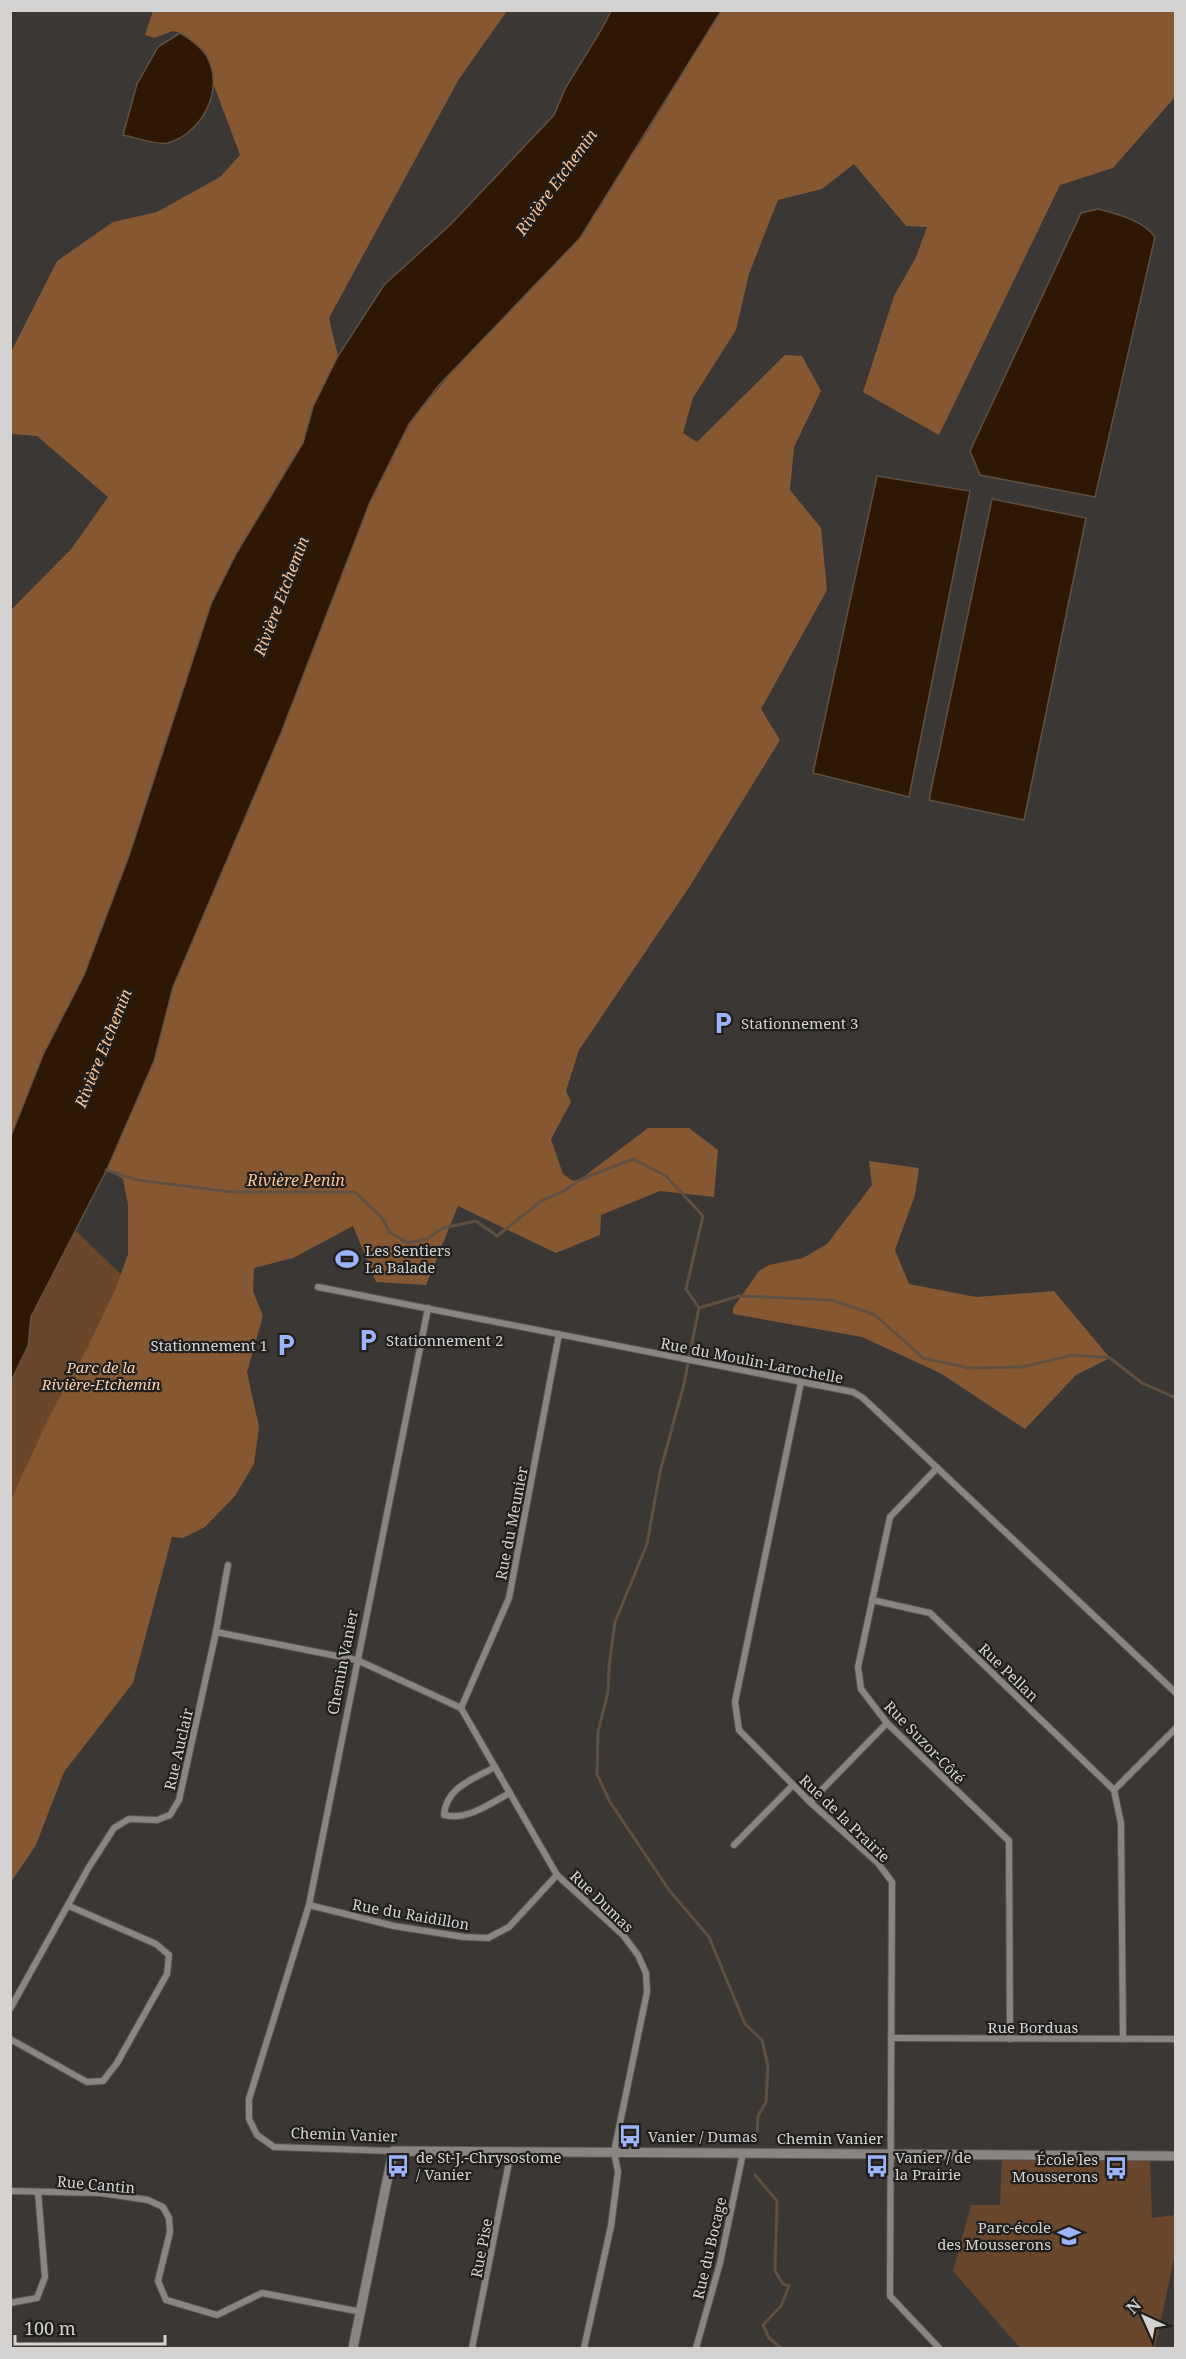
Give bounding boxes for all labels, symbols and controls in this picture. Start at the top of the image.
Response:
water label: Rivière Etchemin [509,124,602,240]
water label: Rivière Etchemin [248,533,314,660]
water label: Rivière Etchemin [69,985,137,1111]
parking icon: Stationnement 3 [710,1010,736,1036]
place label: Stationnement 3 [741,1013,858,1033]
water label: Rivière Penin [246,1169,345,1191]
place label: Les Sentiers La Balade [365,1240,451,1277]
sports icon: Les Sentiers La Balade [334,1246,360,1272]
parking icon: Stationnement 2 [355,1327,381,1353]
place label: Stationnement 2 [386,1330,503,1350]
parking icon: Stationnement 1 [273,1332,299,1358]
street label: Rue du Moulin-Larochelle [659,1332,845,1388]
place label: Stationnement 1 [151,1335,268,1355]
park label: Parc de la Rivière-Etchemin [41,1357,160,1394]
street label: Rue du Meunier [490,1465,532,1581]
street label: Chemin Vanier [322,1608,362,1716]
street label: Rue Pellan [975,1638,1043,1706]
street label: Rue Suzor-Côté [880,1696,970,1788]
street label: Rue Auclair [159,1706,197,1792]
street label: Rue de la Prairie [795,1770,895,1866]
street label: Rue Dumas [566,1866,638,1937]
street label: Rue du Raidillon [351,1894,471,1934]
street label: Rue Borduas [988,2017,1079,2037]
street label: Chemin Vanier [290,2122,398,2146]
bus stop icon: Vanier / Dumas [617,2123,643,2149]
place label: Vanier / Dumas [648,2126,757,2146]
street label: Chemin Vanier [777,2128,883,2148]
place label: de St-J.-Chrysostome / Vanier [416,2147,562,2184]
place label: Vanier / de la Prairie [895,2147,972,2184]
place label: École les Mousserons [1012,2149,1098,2186]
bus stop icon: de St-J.-Chrysostome / Vanier [385,2153,411,2179]
bus stop icon: Vanier / de la Prairie [864,2153,890,2179]
bus stop icon: École les Mousserons [1103,2155,1129,2181]
street label: Rue Cantin [56,2171,136,2197]
street label: Rue du Bocage [688,2195,730,2301]
street label: Rue Pise [465,2217,497,2279]
place label: Parc-école des Mousserons [937,2217,1051,2254]
school or university icon: Parc-école des Mousserons [1056,2223,1082,2249]
north arrow [1114,2287,1174,2347]
text: N [1121,2294,1146,2319]
scale bar [15,2308,165,2346]
text: 100 m [24,2316,76,2340]

